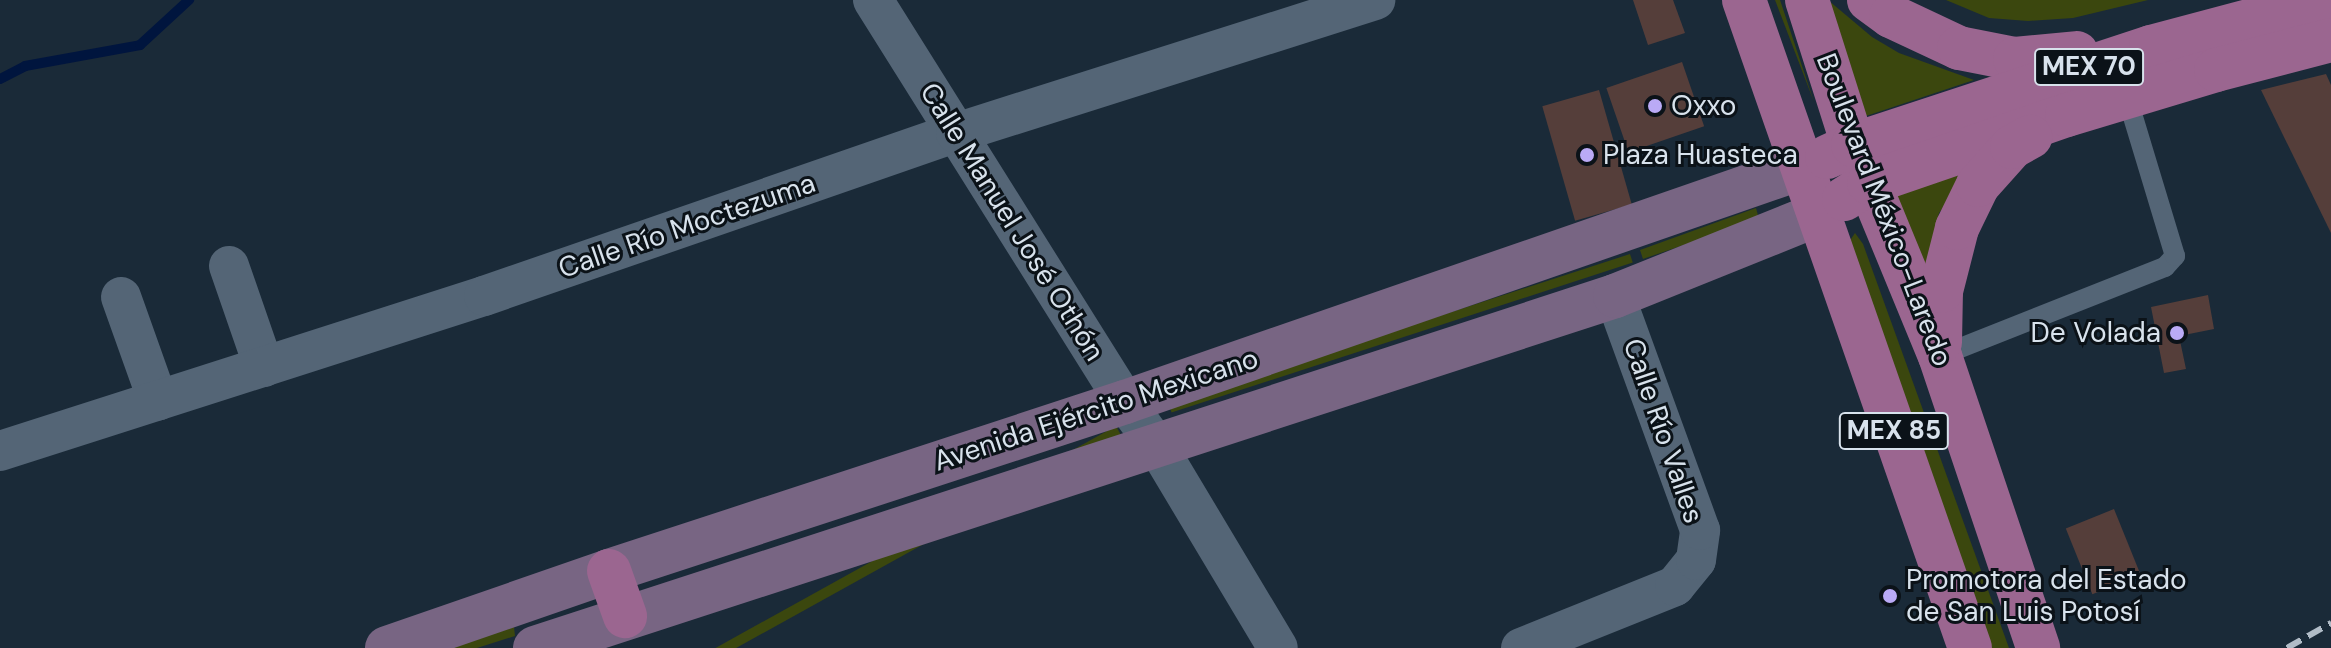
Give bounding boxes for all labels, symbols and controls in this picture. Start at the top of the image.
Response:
road number: MEX 70 [2033,45,2145,89]
street label: Boulevard México-Laredo [1809,49,1959,371]
street label: Calle Manuel José Othón [913,77,1111,367]
place label: Oxxo [1671,89,1736,123]
marker: Oxxo [1646,97,1664,115]
place label: Plaza Huasteca [1603,138,1798,172]
marker: Plaza Huasteca [1578,146,1596,164]
street label: Calle Río Moctezuma [554,166,820,286]
place label: De Volada [2031,316,2161,350]
marker: De Volada [2168,324,2186,342]
street label: Calle Río Valles [1616,334,1710,528]
street label: Avenida Ejército Mexicano [929,342,1263,478]
road number: MEX 85 [1838,409,1950,453]
place label: Promotora del Estado de San Luis Potosí [1906,563,2187,629]
marker: Promotora del Estado de San Luis Potosí [1881,587,1899,605]

